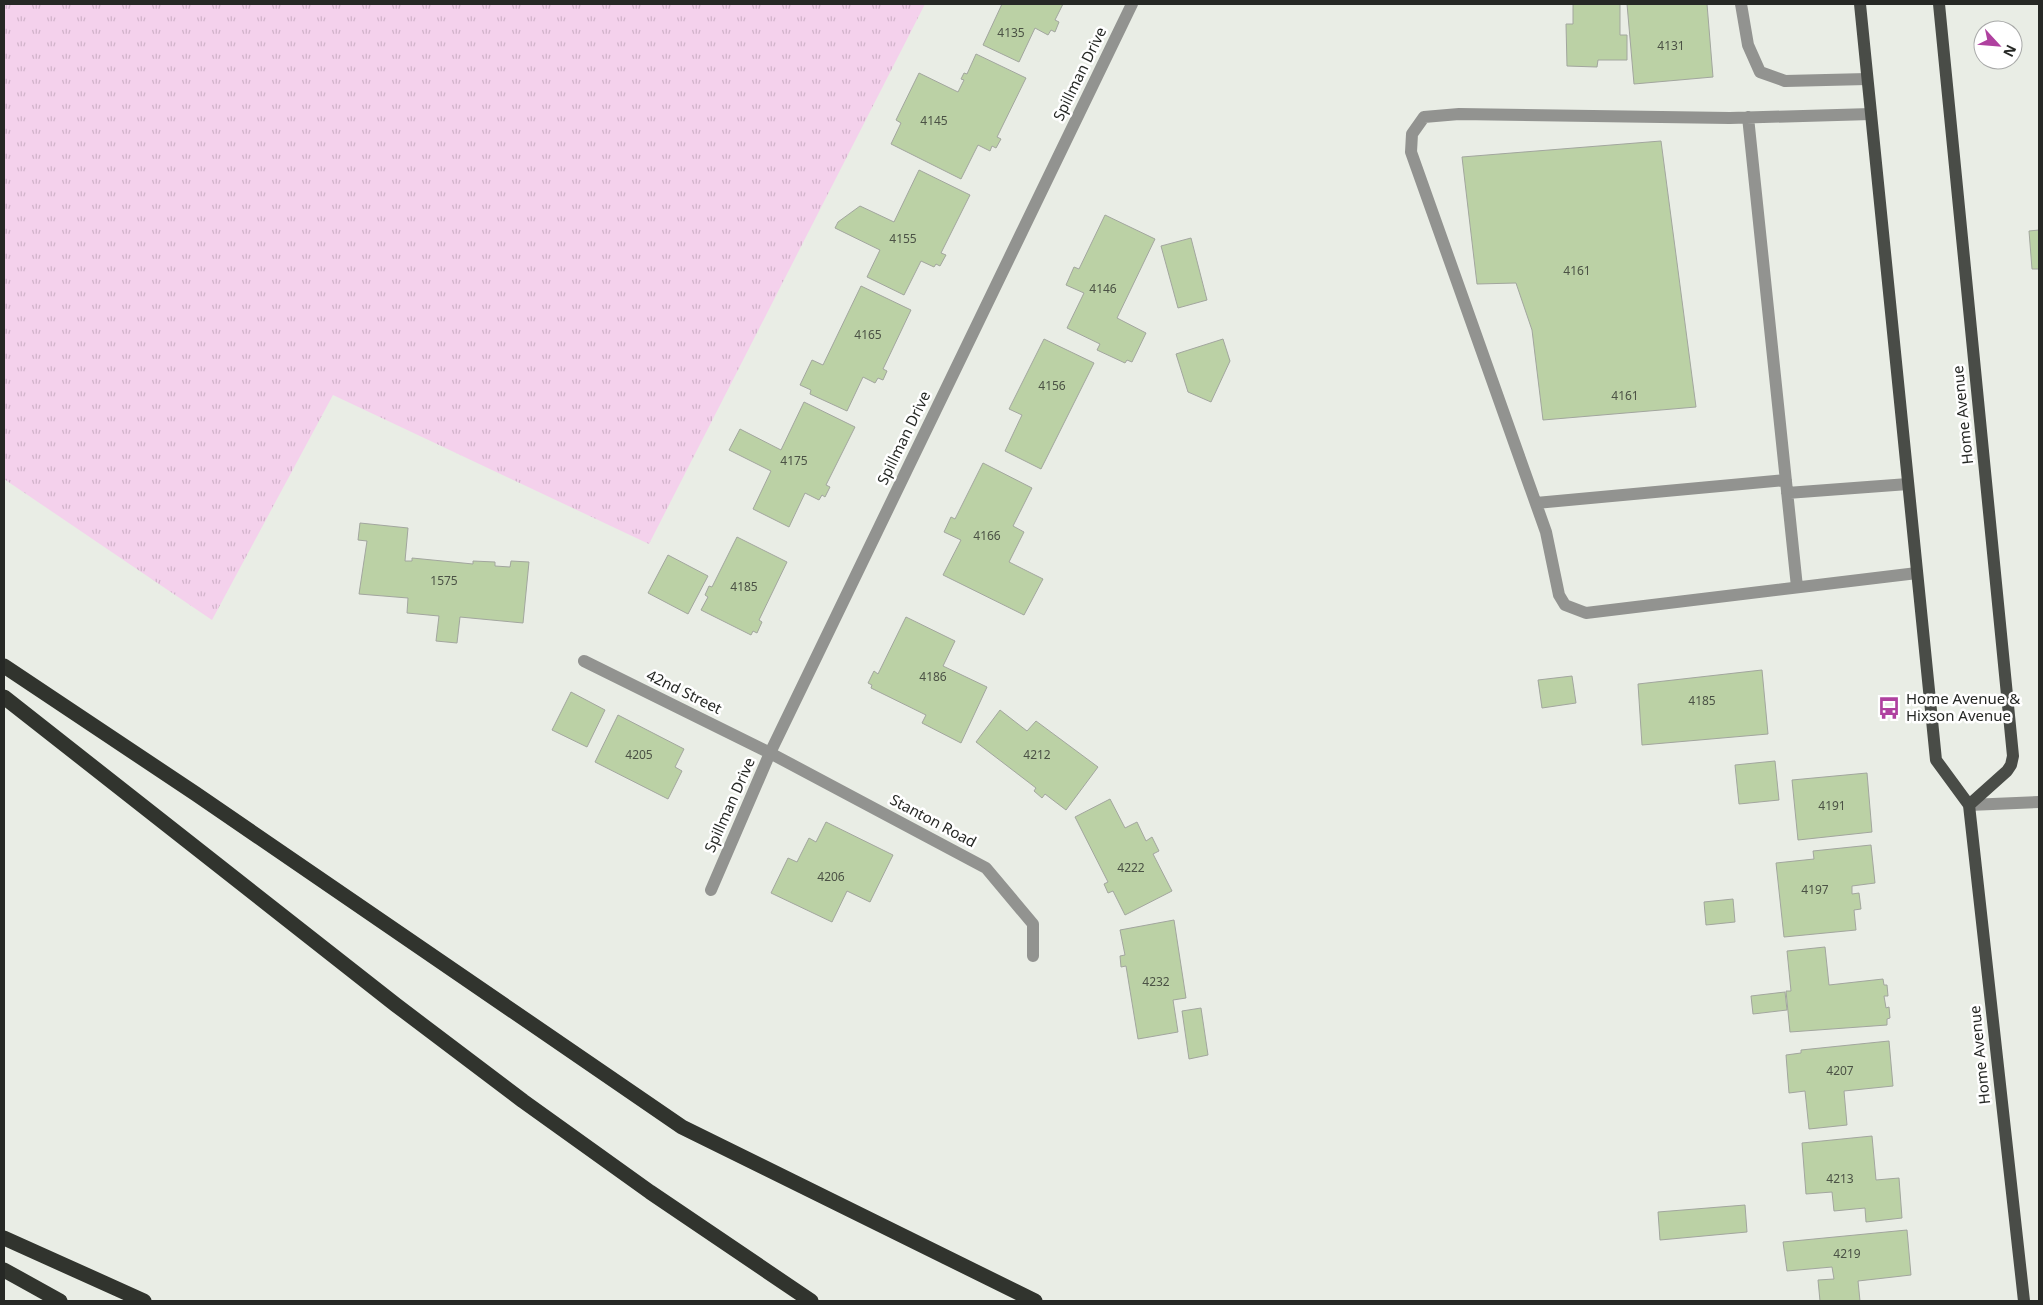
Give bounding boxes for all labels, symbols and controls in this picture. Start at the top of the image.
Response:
north arrow [1973,20,2023,70]
street label: Spillman Drive [1048,23,1110,124]
house number: 4135 [997,24,1025,41]
house number: 4131 [1657,37,1685,54]
text: N [1999,42,2021,60]
house number: 4145 [920,112,948,129]
house number: 4155 [889,230,917,247]
house number: 4161 [1563,262,1591,279]
house number: 4146 [1089,280,1117,297]
house number: 4165 [854,326,882,343]
street label: Home Avenue [1947,365,1977,466]
house number: 4156 [1038,377,1066,394]
street label: Spillman Drive [872,387,934,488]
house number: 4161 [1611,387,1639,404]
house number: 4175 [780,452,808,469]
house number: 4166 [973,527,1001,544]
house number: 1575 [430,572,458,589]
house number: 4185 [730,578,758,595]
street label: 42nd Street [643,664,726,718]
house number: 4186 [919,668,947,685]
place label: Home Avenue & Hixson Avenue [1906,688,2020,725]
house number: 4185 [1688,692,1716,709]
bus stop icon: Home Avenue & Hixson Avenue [1876,695,1902,721]
house number: 4205 [625,746,653,763]
house number: 4212 [1023,746,1051,763]
street label: Spillman Drive [699,754,759,855]
street label: Stanton Road [887,789,980,851]
house number: 4191 [1818,797,1846,814]
house number: 4222 [1117,859,1145,876]
house number: 4206 [817,868,845,885]
house number: 4197 [1801,881,1829,898]
house number: 4232 [1142,973,1170,990]
street label: Home Avenue [1964,1005,1994,1106]
house number: 4207 [1826,1062,1854,1079]
house number: 4213 [1826,1170,1854,1187]
house number: 4219 [1833,1245,1861,1262]

